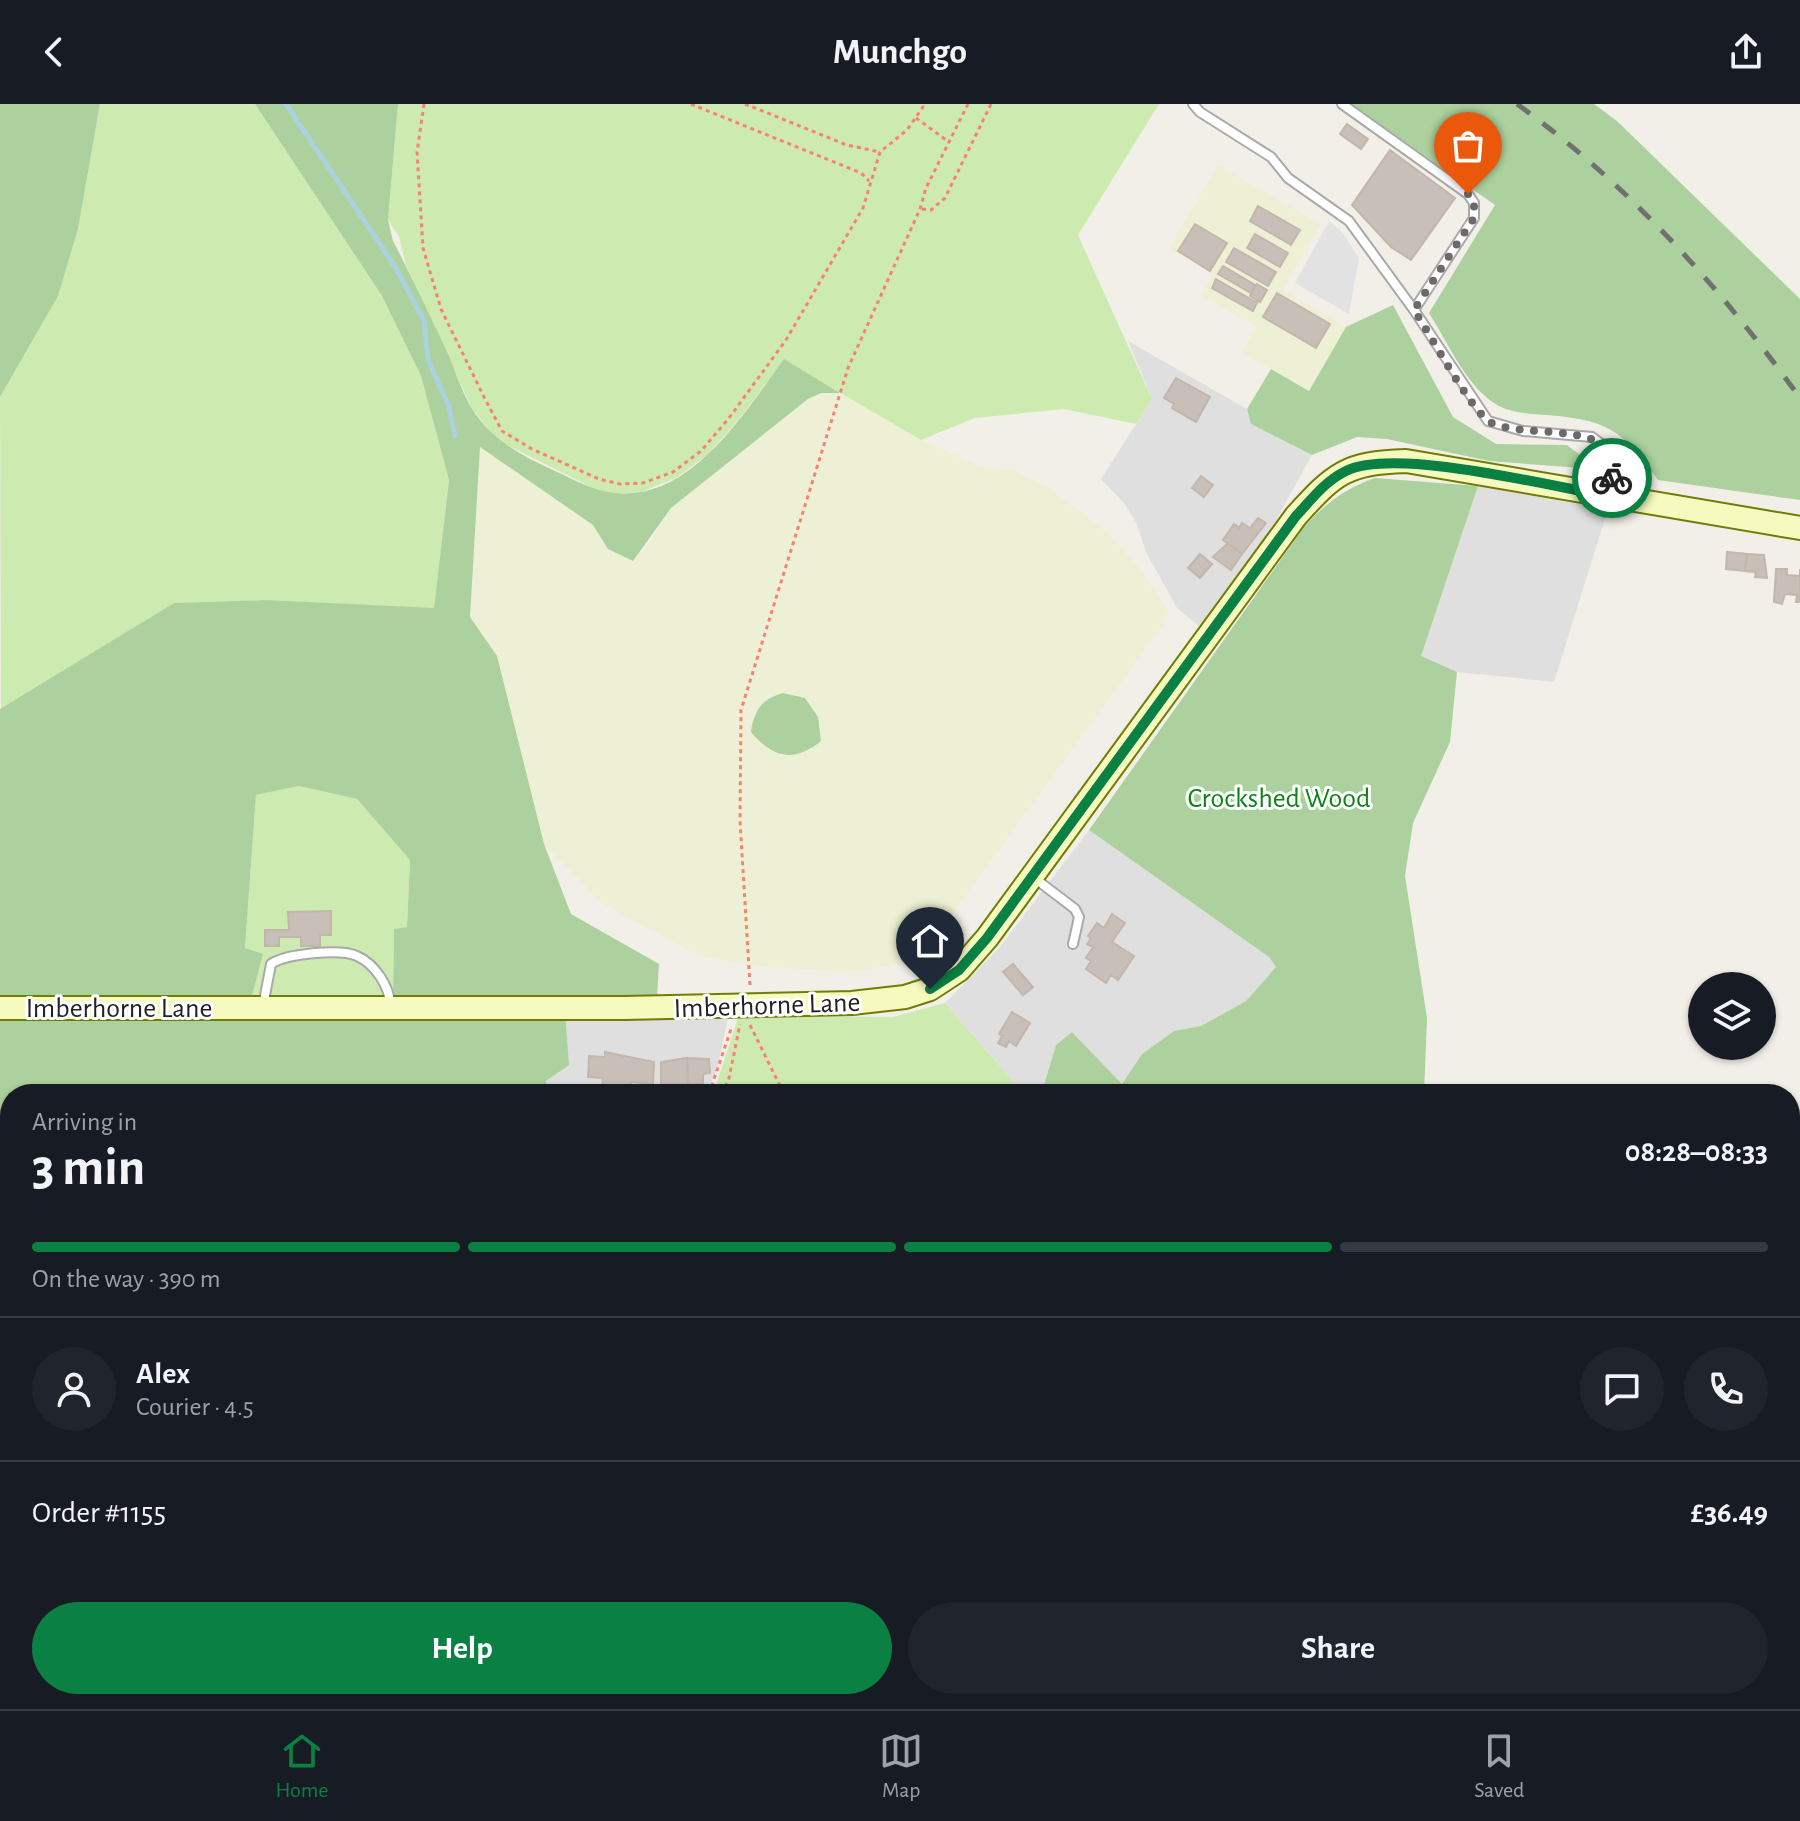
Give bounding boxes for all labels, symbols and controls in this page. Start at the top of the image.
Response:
icon: back [32,30,76,74]
icon: share [1724,30,1768,74]
text: Munchgo [833,34,967,70]
pin [1434,112,1502,194]
icon: bag [1446,124,1490,168]
courier [1572,438,1652,518]
icon: bike [1590,456,1634,500]
park label: Crockshed Wood [1187,785,1371,813]
pin [896,907,964,989]
icon: home [908,919,952,963]
map controls [1688,972,1776,1060]
button: layers [1688,972,1776,1060]
street label: Imberhorne Lane [673,989,861,1023]
street label: Imberhorne Lane [26,995,212,1023]
text: Arriving in [32,1109,137,1135]
text: 08:28–08:33 [1625,1137,1768,1167]
text: 3 min [32,1142,145,1194]
text: On the way · 390 m [32,1266,220,1292]
button: person [32,1347,116,1431]
button: chat [1580,1347,1664,1431]
button: phone [1684,1347,1768,1431]
text: Alex [136,1359,190,1389]
text: Courier · 4.5 [136,1394,254,1420]
text: Order #1155 [32,1498,166,1528]
text: £36.49 [1691,1498,1768,1528]
button: Help [32,1602,892,1694]
button: Share [908,1602,1768,1694]
tab: Home [275,1729,328,1803]
tab: Map [879,1729,923,1803]
tab: Saved [1474,1729,1525,1803]

